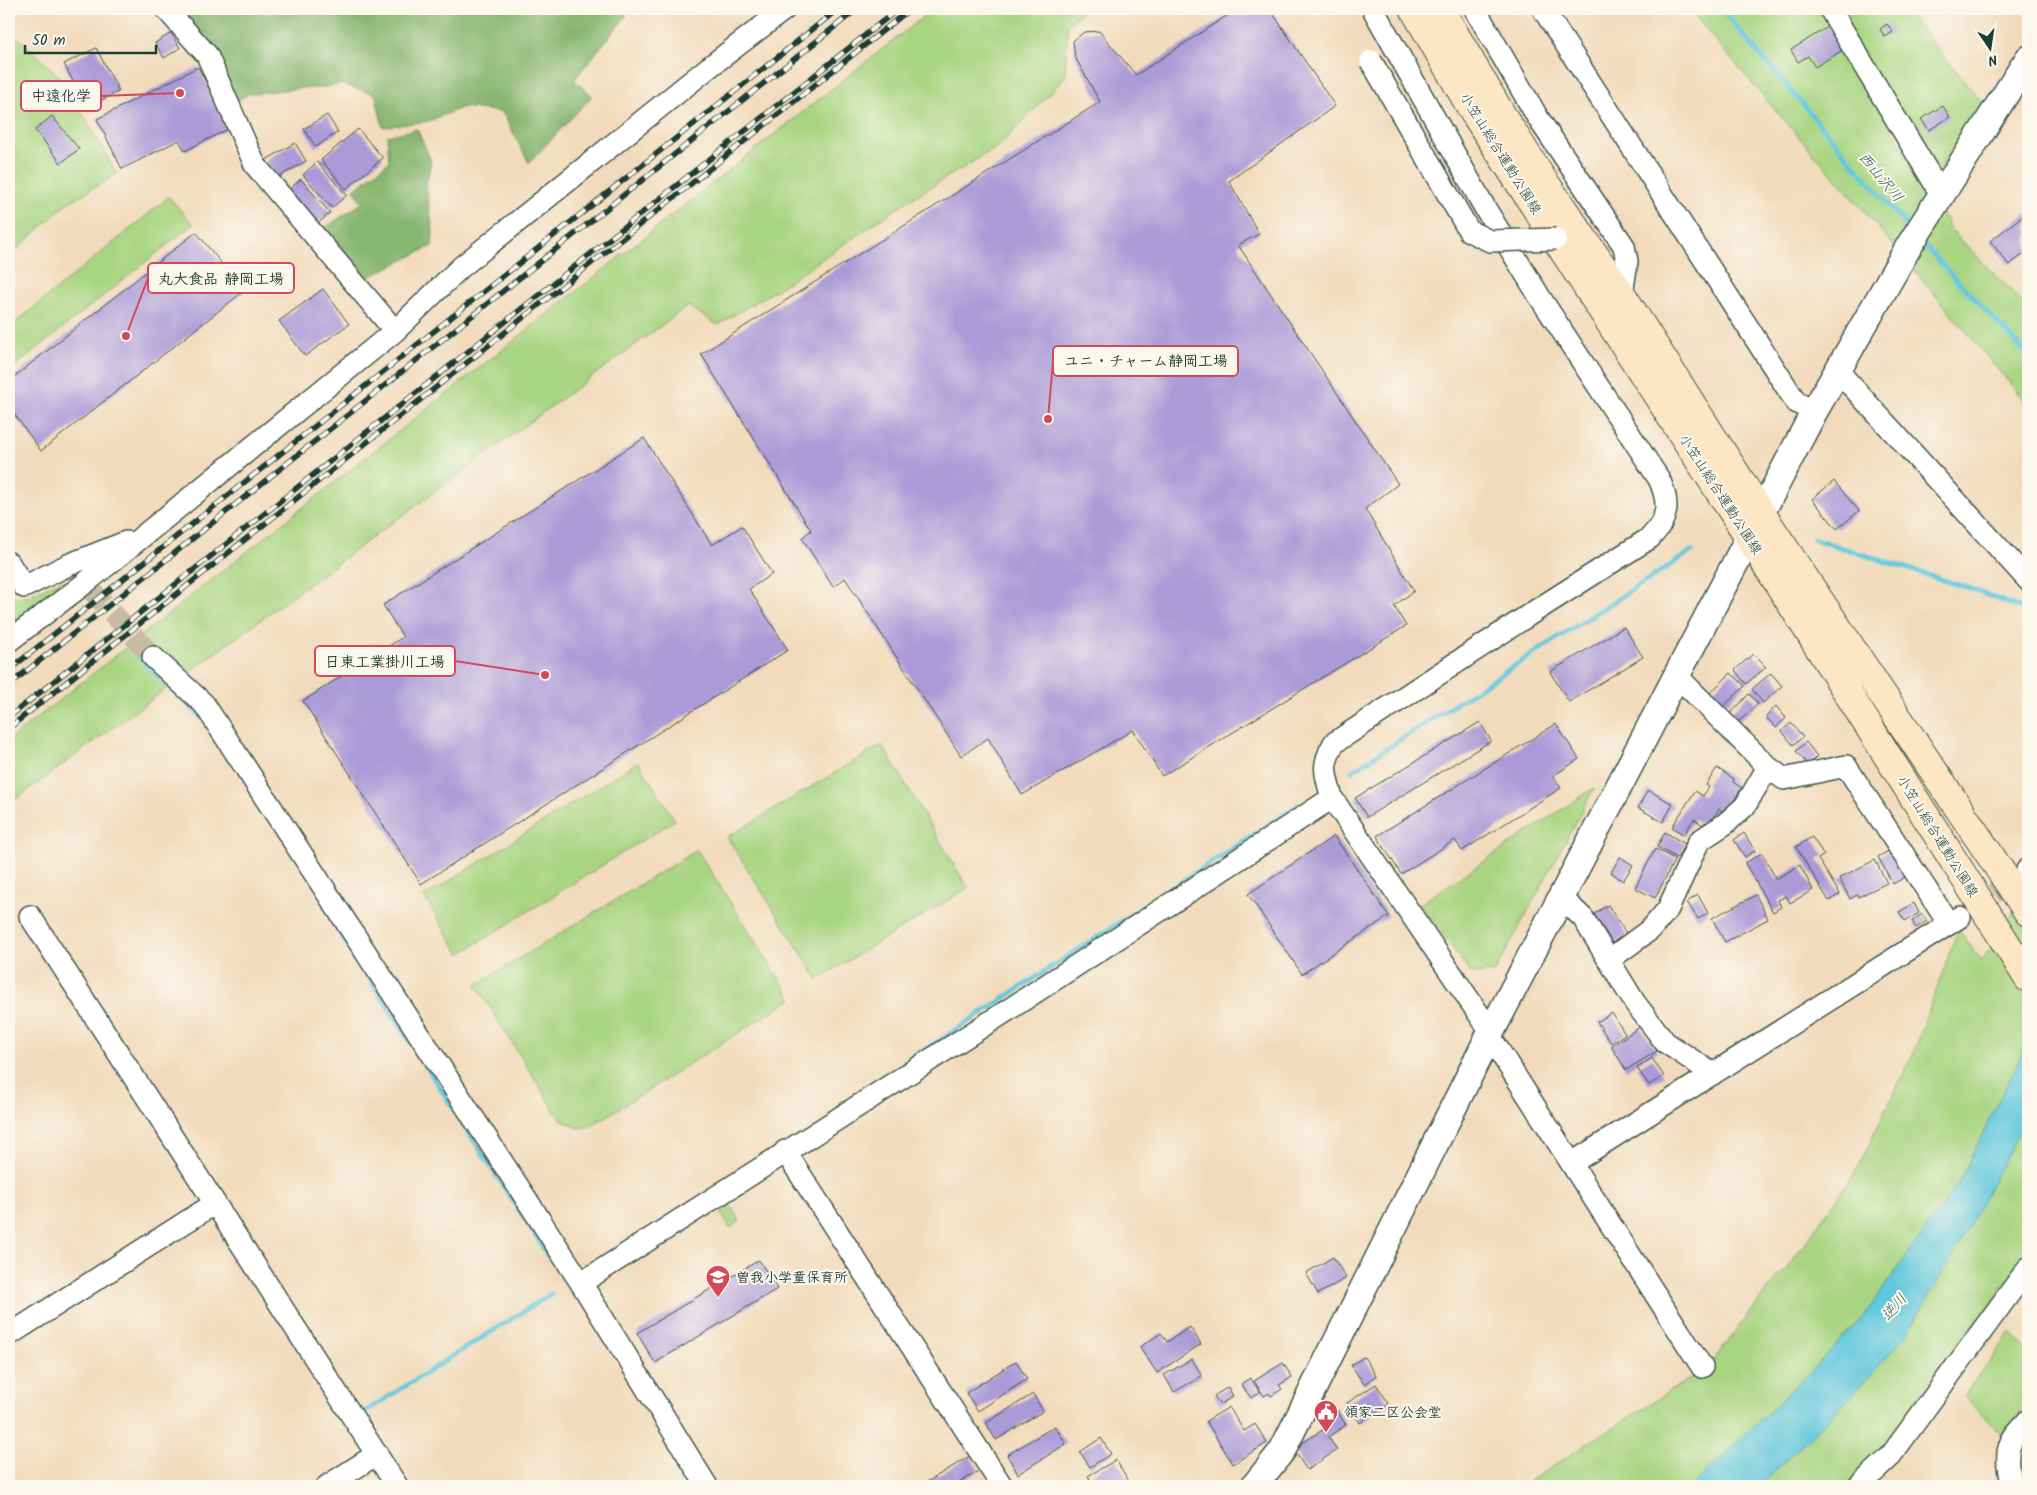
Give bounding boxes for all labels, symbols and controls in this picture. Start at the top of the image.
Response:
scale bar [25,22,156,54]
north arrow [1964,22,2014,72]
text: 50 m [32,29,66,53]
text: N [1986,48,1999,71]
callout: 中遠化学 [21,81,101,111]
text: 中遠化学 [31,85,91,109]
street label: 小笠山総合運動公園線 [1454,88,1547,219]
water label: 西山沢川 [1852,147,1909,208]
callout: 丸大食品 静岡工場 [148,263,294,293]
text: 丸大食品 静岡工場 [158,268,284,292]
callout: ユニ・チャーム静岡工場 [1053,346,1238,376]
text: ユニ・チャーム静岡工場 [1064,350,1228,374]
street label: 小笠山総合運動公園線 [1673,430,1768,559]
callout: 日東工業掛川工場 [315,646,455,676]
text: 日東工業掛川工場 [325,651,445,675]
street label: 小笠山総合運動公園線 [1891,771,1984,902]
school or university icon: 曽我小学童保育所 [705,1264,731,1298]
place label: 曽我小学童保育所 [736,1267,848,1289]
water label: 逆川 [1876,1288,1914,1327]
public building icon: 領家二区公会堂 [1313,1399,1339,1433]
place label: 領家二区公会堂 [1344,1402,1442,1424]

